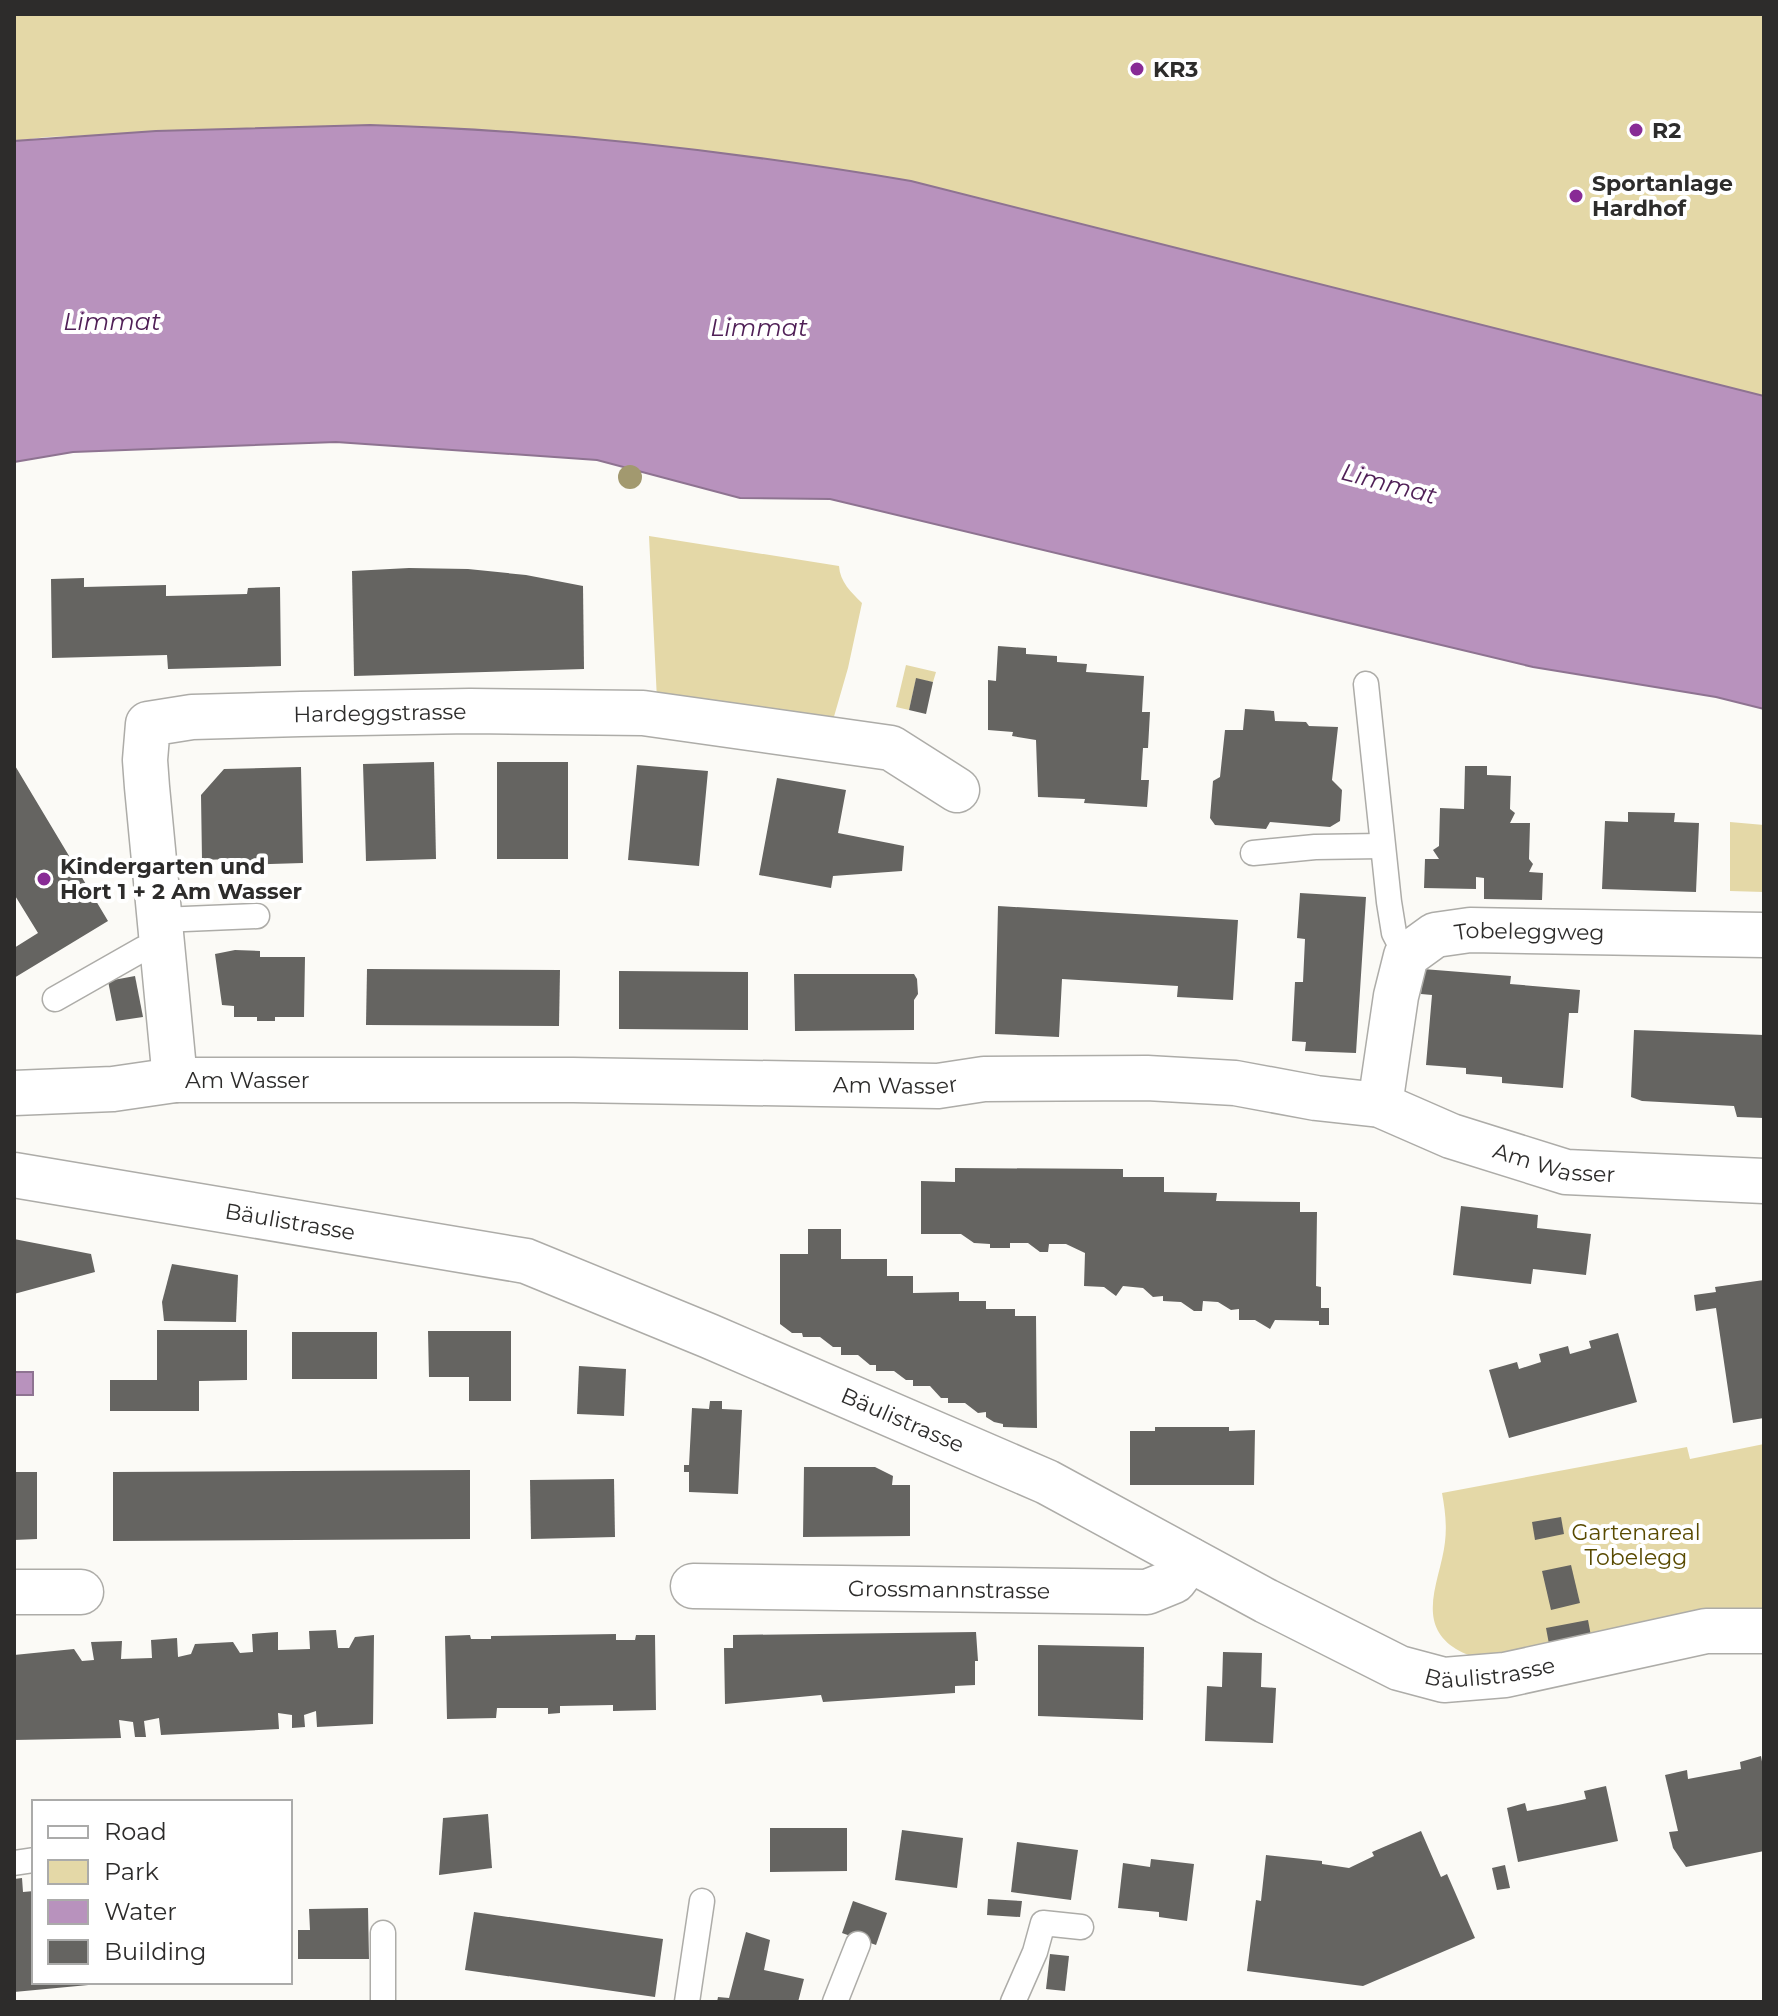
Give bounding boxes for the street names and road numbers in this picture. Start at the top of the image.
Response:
street label: Hardeggstrasse [293,698,467,728]
street label: Tobeleggweg [1453,917,1605,946]
street label: Am Wasser [185,1067,310,1094]
street label: Am Wasser [833,1070,959,1100]
street label: Am Wasser [1490,1137,1616,1188]
street label: Bäulistrasse [223,1198,357,1246]
street label: Bäulistrasse [837,1382,968,1459]
street label: Grossmannstrasse [848,1575,1050,1605]
street label: Bäulistrasse [1421,1651,1558,1694]

